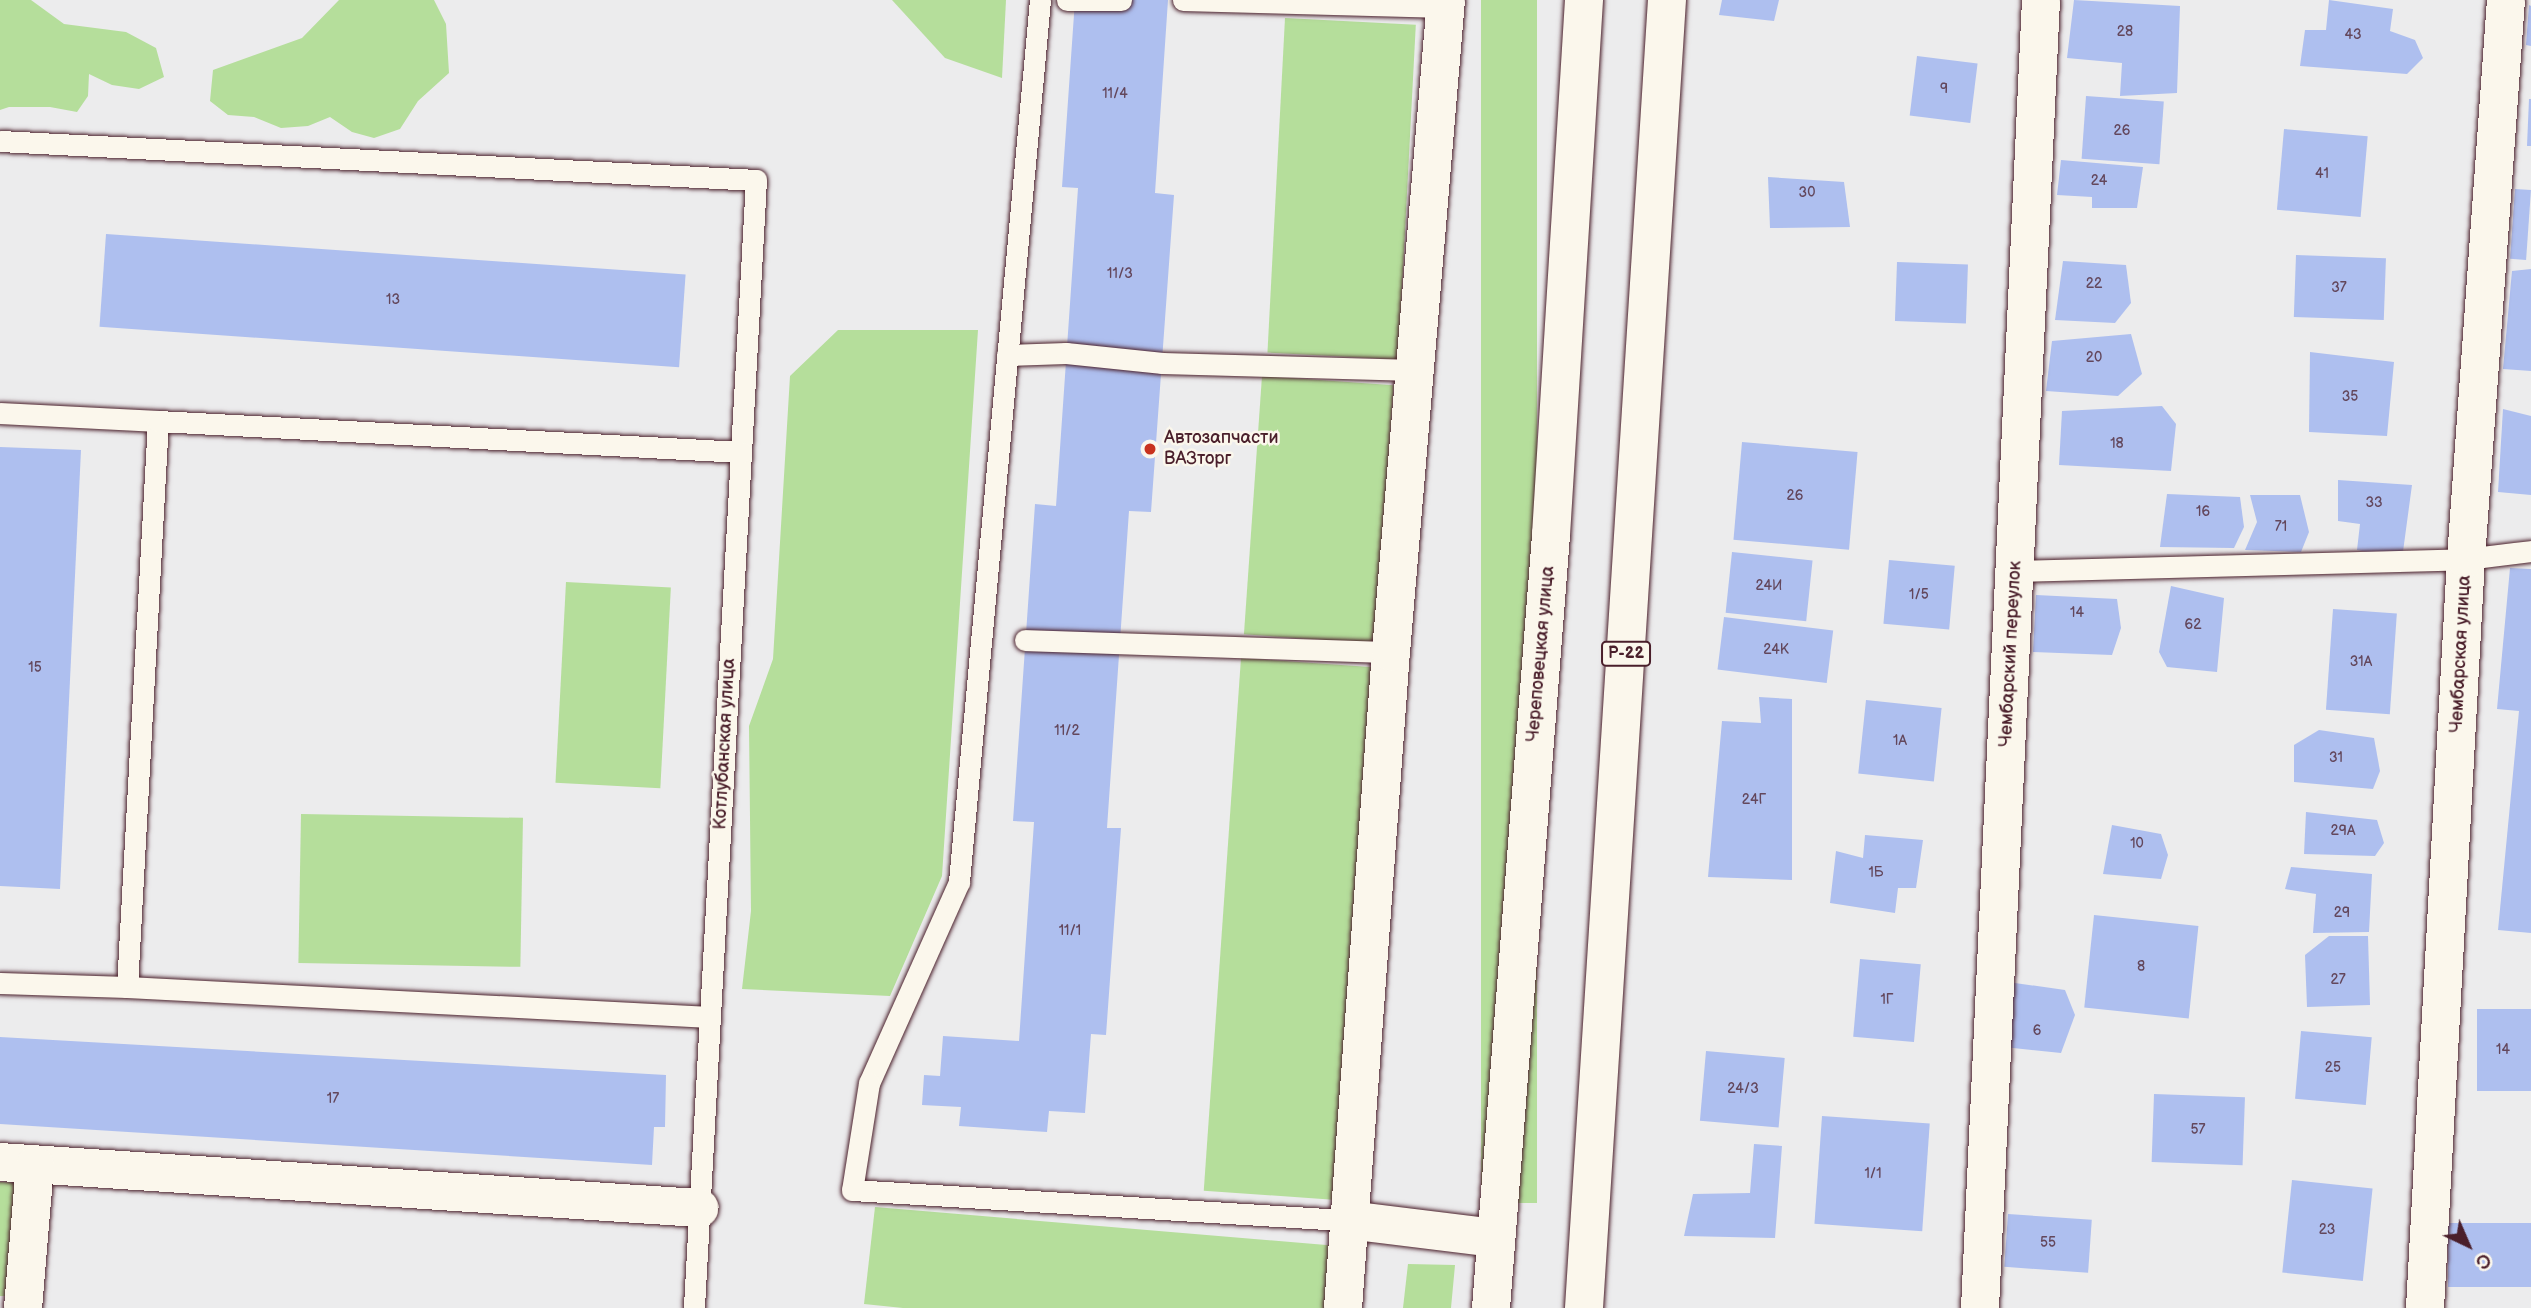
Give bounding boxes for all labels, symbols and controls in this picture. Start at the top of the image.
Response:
house number: 28 [2117,24,2133,40]
house number: 43 [2344,27,2362,43]
house number: 9 [1940,81,1948,97]
house number: 11/4 [1102,86,1128,102]
house number: 26 [2114,123,2130,139]
house number: 41 [2315,166,2329,182]
house number: 24 [2091,173,2107,189]
house number: 30 [1799,185,1815,201]
house number: 11/3 [1107,266,1133,282]
house number: 22 [2086,276,2102,292]
house number: 37 [2331,280,2347,296]
house number: 13 [386,292,400,308]
house number: 20 [2086,350,2102,366]
house number: 35 [2342,389,2358,405]
place label: Автозапчасти ВАЗторг [1164,428,1278,471]
house number: 18 [2110,436,2124,452]
marker: Автозапчасти ВАЗторг [1142,441,1158,457]
house number: 26 [1787,488,1803,504]
house number: 33 [2365,495,2383,511]
house number: 16 [2196,504,2210,520]
house number: 71 [2275,519,2287,535]
street label: Чембарский переулок [1995,560,2027,748]
street label: Череповецкая улица [1523,565,1559,743]
street label: Чембарская улица [2446,575,2476,733]
house number: 24И [1756,578,1782,594]
house number: 1/5 [1909,587,1929,603]
house number: 14 [2070,605,2084,621]
house number: 62 [2185,617,2201,633]
road number: Р-22 [1600,642,1652,666]
house number: 24К [1763,642,1789,658]
house number: 31А [2350,654,2372,670]
street label: Котлубанская улица [710,658,740,830]
house number: 15 [28,660,42,676]
house number: 11/2 [1054,723,1080,739]
house number: 1А [1893,733,1907,749]
house number: 31 [2329,750,2343,766]
house number: 24Г [1742,792,1766,808]
house number: 29А [2331,823,2355,839]
house number: 10 [2130,836,2144,852]
house number: 1Б [1868,865,1884,881]
house number: 29 [2334,905,2350,921]
house number: 11/1 [1059,923,1081,939]
house number: 8 [2137,959,2145,975]
house number: 27 [2330,972,2346,988]
house number: 1Г [1880,992,1894,1008]
house number: 6 [2033,1023,2041,1039]
house number: 14 [2496,1042,2510,1058]
house number: 25 [2325,1060,2341,1076]
house number: 24/3 [1727,1081,1759,1097]
house number: 17 [327,1091,339,1107]
house number: 57 [2191,1122,2205,1138]
house number: 1/1 [1864,1166,1882,1182]
north arrow [2433,1210,2503,1280]
house number: 23 [2319,1222,2335,1238]
house number: 55 [2040,1235,2056,1251]
text: С [2470,1248,2496,1273]

